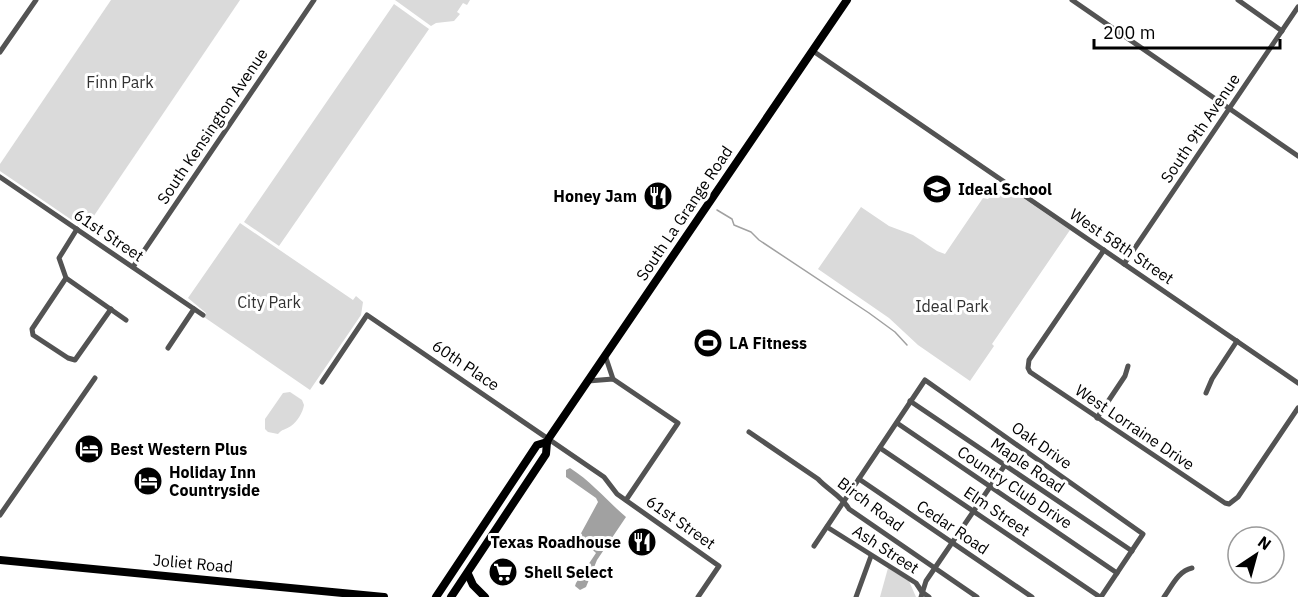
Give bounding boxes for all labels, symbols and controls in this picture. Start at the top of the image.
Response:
scale bar [1094,12,1280,50]
text: 200 m [1103,21,1155,44]
street label: South Kensington Avenue [152,44,272,208]
street label: South 9th Avenue [1156,69,1244,186]
park label: Finn Park [86,72,154,92]
street label: South La Grange Road [631,142,737,284]
school or university icon: Ideal School [921,173,953,205]
place label: Ideal School [958,179,1052,199]
restaurant icon: Honey Jam [642,180,674,212]
place label: Honey Jam [553,186,637,206]
street label: 61st Street [70,204,148,266]
street label: West 58th Street [1066,204,1178,288]
park label: City Park [237,292,301,312]
park label: Ideal Park [915,296,989,316]
sports icon: LA Fitness [692,327,724,359]
place label: LA Fitness [729,333,807,353]
street label: 60th Place [428,335,504,395]
street label: West Lorraine Drive [1071,380,1199,474]
street label: Oak Drive [1008,417,1076,473]
hotel icon: Best Western Plus [73,433,105,465]
street label: Maple Road [987,433,1069,497]
place label: Best Western Plus [110,439,247,459]
street label: Country Club Drive [954,441,1076,533]
place label: Holiday Inn Countryside [169,462,260,500]
hotel icon: Holiday Inn Countryside [132,465,164,497]
street label: Birch Road [834,473,908,535]
street label: Elm Street [960,482,1034,540]
street label: 61st Street [642,491,720,553]
street label: Cedar Road [913,496,993,558]
street label: Ash Street [849,520,923,578]
north arrow [1226,525,1286,585]
restaurant icon: Texas Roadhouse [626,526,658,558]
text: N [1254,531,1275,554]
place label: Texas Roadhouse [491,532,621,552]
street label: Joliet Road [152,550,234,576]
supermarket icon: Shell Select [487,556,519,588]
place label: Shell Select [524,562,613,582]

